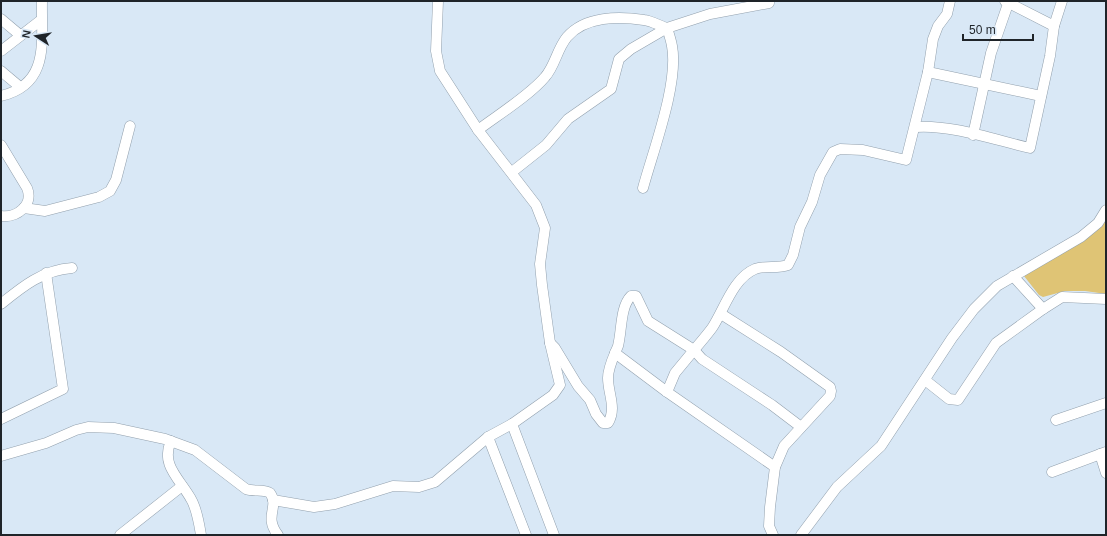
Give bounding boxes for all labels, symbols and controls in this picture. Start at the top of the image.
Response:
north arrow [16,16,56,56]
scale bar [963,16,1033,42]
text: 50 m [969,23,996,37]
text: N [20,29,33,39]

